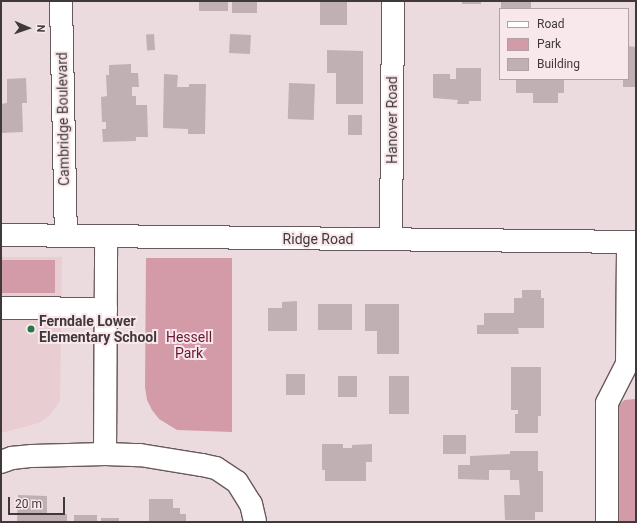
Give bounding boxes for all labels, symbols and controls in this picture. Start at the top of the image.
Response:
north arrow [8,8,48,48]
legend [499,8,629,80]
text: Road [537,17,565,31]
text: N [34,24,47,33]
text: Park [537,37,561,51]
street label: Cambridge Boulevard [53,52,73,186]
text: Building [537,57,580,71]
street label: Hanover Road [384,76,400,164]
street label: Ridge Road [283,231,353,247]
place label: Ferndale Lower Elementary School [39,313,157,346]
marker: Ferndale Lower Elementary School [26,324,36,334]
park label: Hessell Park [166,329,212,362]
scale bar [10,489,67,515]
text: 20 m [15,497,42,511]

